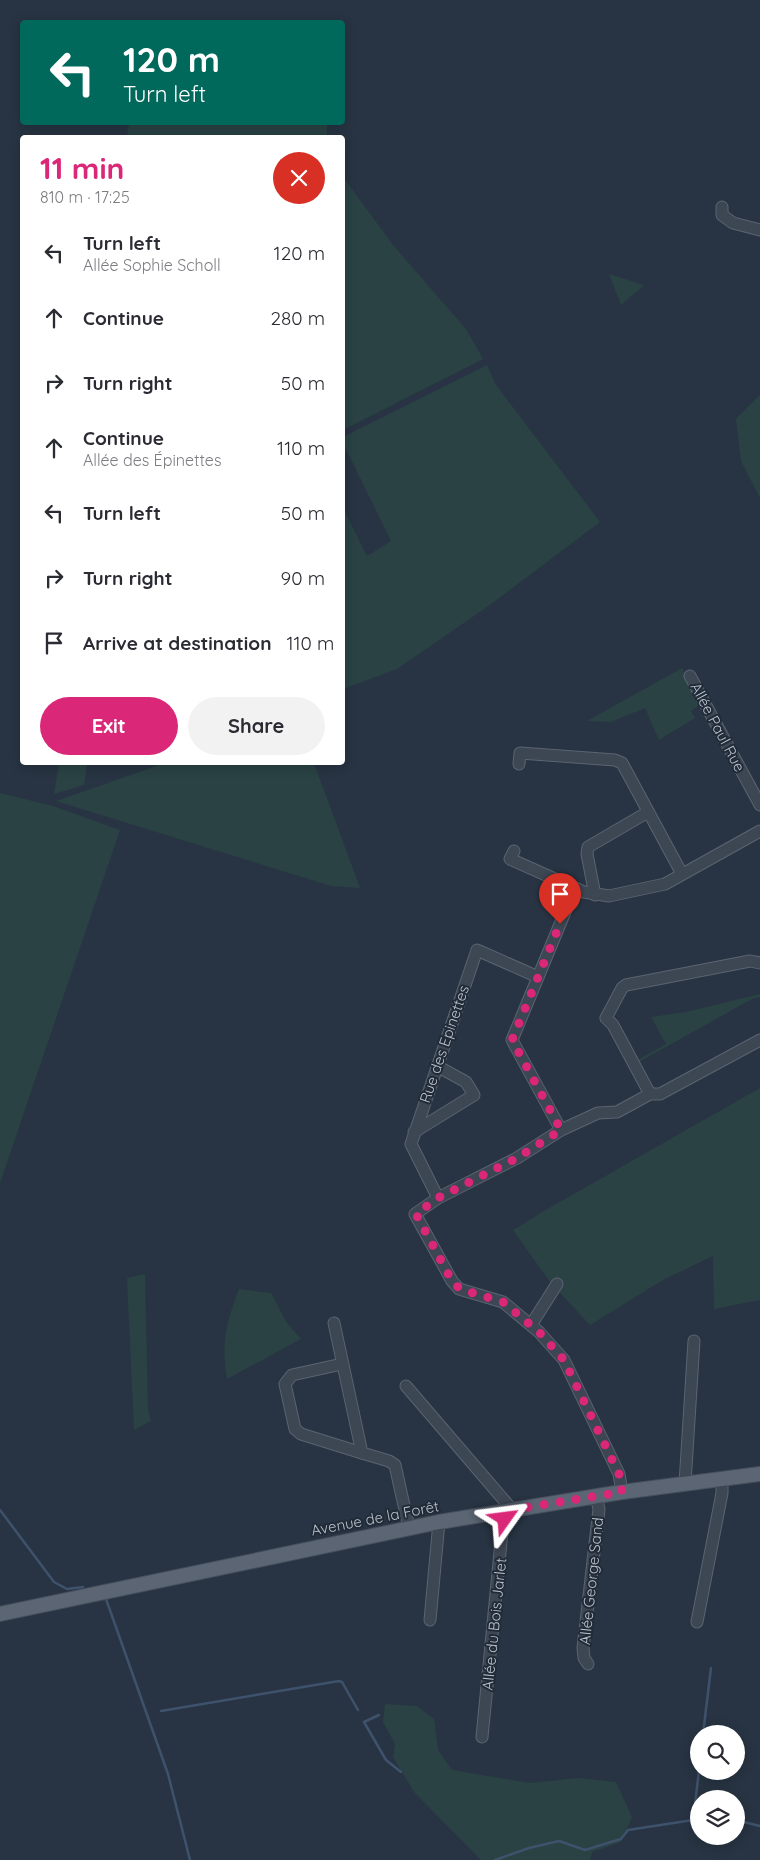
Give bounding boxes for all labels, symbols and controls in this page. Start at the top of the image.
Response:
text: 120 m [123,37,220,81]
icon: left [40,40,105,105]
text: Turn left [123,80,206,108]
text: 11 min [40,149,124,187]
button: close [273,152,325,204]
text: 810 m · 17:25 [40,187,130,207]
text: Turn left [83,231,161,255]
icon: left [40,239,68,267]
text: 120 m [274,241,325,265]
text: Allée Sophie Scholl [83,255,221,275]
icon: ahead [40,304,68,332]
text: Continue [83,306,164,330]
text: 280 m [270,306,325,330]
icon: right [40,369,68,397]
text: Turn right [83,371,172,395]
text: 50 m [281,371,325,395]
text: Continue [83,426,164,450]
icon: ahead [40,434,68,462]
text: 110 m [277,436,325,460]
text: Allée des Épinettes [83,450,221,470]
icon: left [40,499,68,527]
text: Turn left [83,501,161,525]
text: 50 m [281,501,325,525]
icon: right [40,564,68,592]
text: Turn right [83,566,172,590]
text: 90 m [281,566,325,590]
icon: arrive [40,629,68,657]
text: Arrive at destination [83,631,272,655]
text: 110 m [287,631,334,655]
street label: Allée Paul Rue [687,679,749,775]
button: Exit [40,697,178,755]
button: Share [188,697,325,755]
pin [539,873,581,924]
icon: arrive [546,880,574,908]
street label: Rue des Epinettes [415,983,473,1105]
position arrow [478,1492,530,1544]
street label: Avenue de la Forêt [309,1496,441,1540]
street label: Allée George Sand [575,1516,607,1646]
street label: Allée du Bois Jarlet [478,1557,510,1691]
map controls [690,1725,745,1845]
button: search [690,1725,745,1780]
button: layers [690,1790,745,1845]

